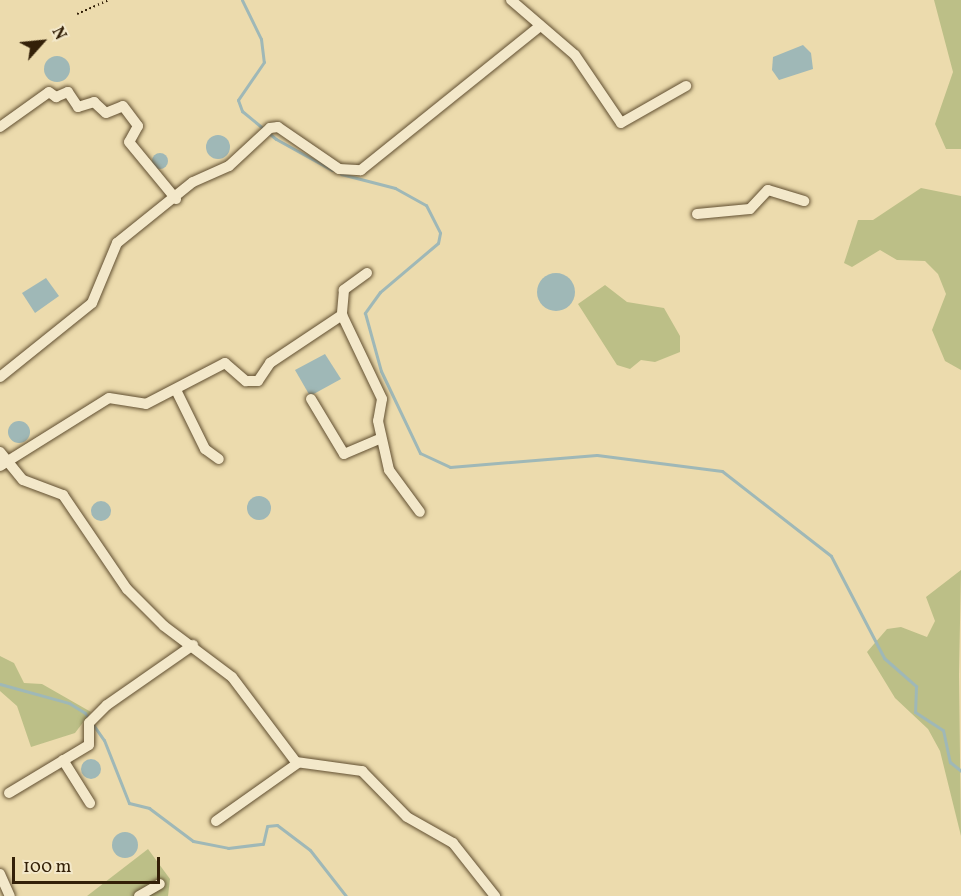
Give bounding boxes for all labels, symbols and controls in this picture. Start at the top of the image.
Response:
north arrow [12,12,72,72]
text: N [46,24,70,44]
scale bar [15,845,164,883]
text: 100 m [23,855,72,880]

